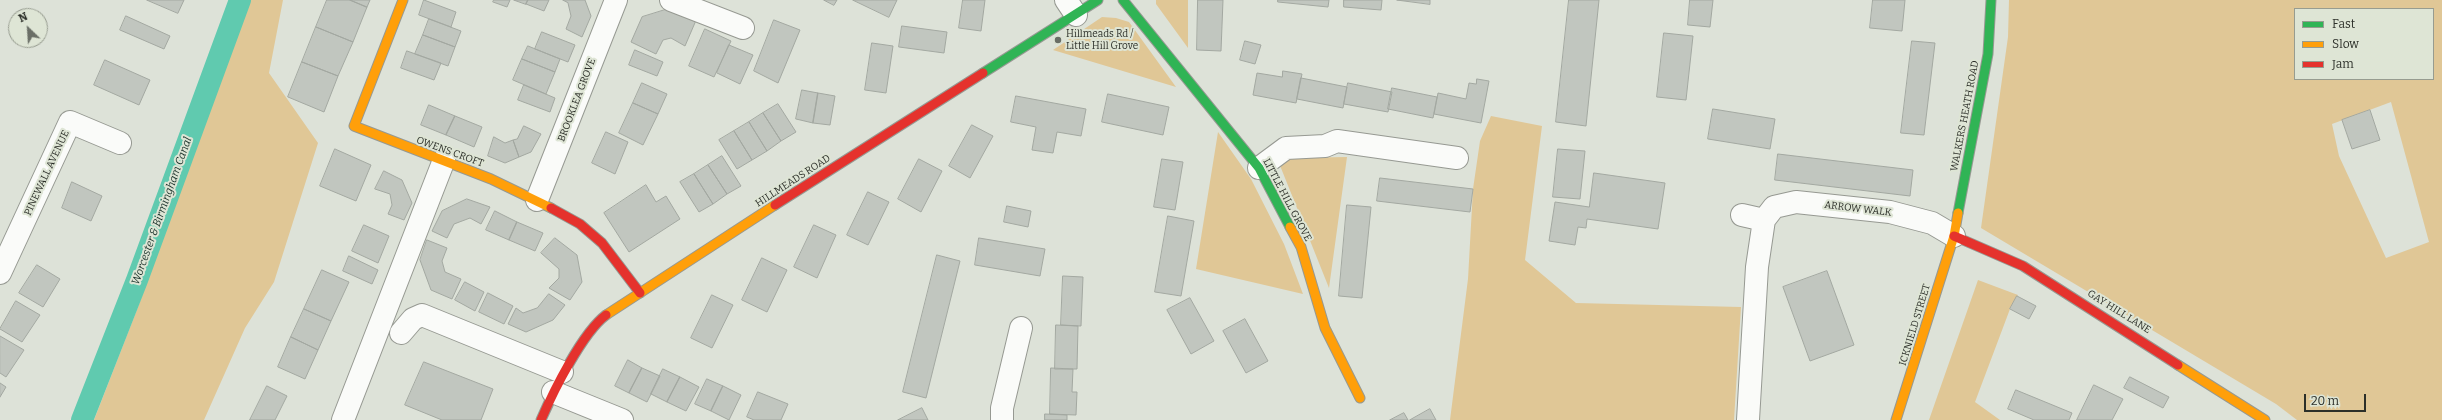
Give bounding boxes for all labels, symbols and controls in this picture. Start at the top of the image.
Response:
north arrow [8,8,48,48]
legend [2294,8,2434,80]
text: N [17,10,30,25]
text: Fast [2332,17,2355,31]
place label: Hillmeads Rd / Little Hill Grove [1066,28,1138,52]
marker: Hillmeads Rd / Little Hill Grove [1053,35,1063,45]
text: Slow [2332,37,2359,51]
street label: BROOKLEA GROVE [556,57,598,143]
text: Jam [2332,57,2354,71]
street label: WALKERS HEATH ROAD [1948,60,1982,172]
street label: PINEWALL AVENUE [22,128,72,218]
street label: OWENS CROFT [415,134,485,170]
water label: Worcester & Birmingham Canal [129,135,195,287]
street label: HILLMEADS ROAD [753,152,833,210]
street label: LITTLE HILL GROVE [1260,157,1314,243]
street label: ARROW WALK [1824,199,1892,219]
street label: ICKNIELD STREET [1897,283,1933,367]
street label: GAY HILL LANE [2085,288,2153,336]
scale bar [2306,386,2368,412]
text: 20 m [2311,394,2339,408]

